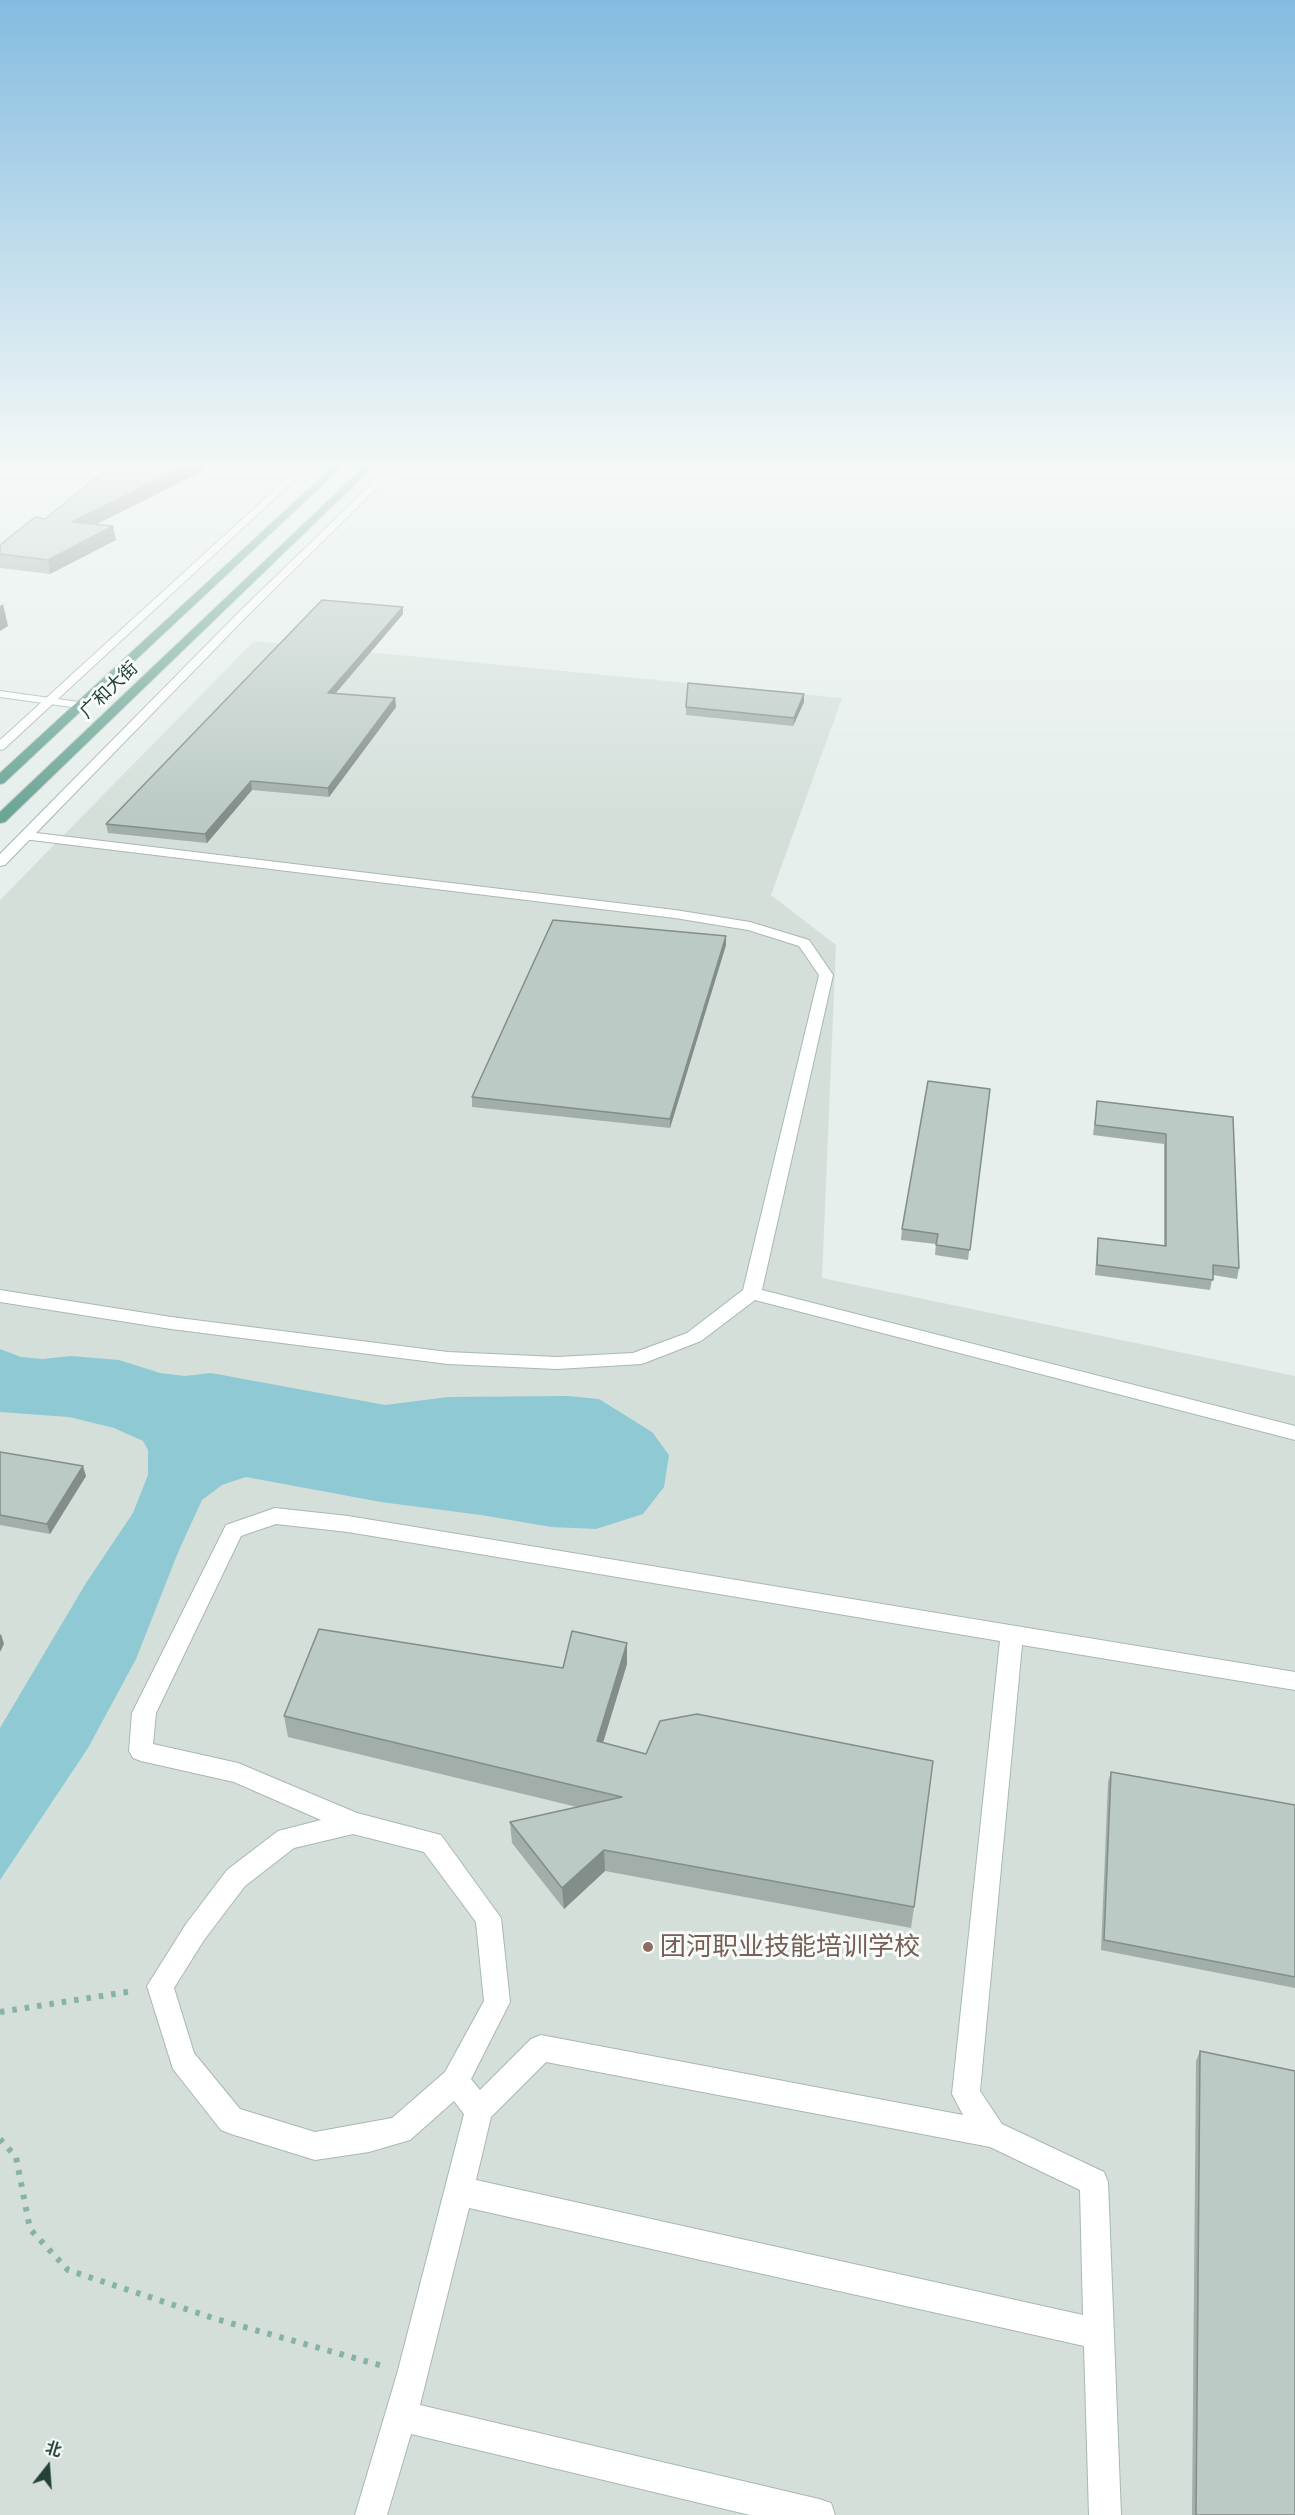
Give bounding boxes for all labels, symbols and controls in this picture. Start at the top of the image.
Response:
street label: 广和大街 [76,657,142,723]
place label: 团河职业技能培训学校 [660,1931,920,1963]
marker: 团河职业技能培训学校 [641,1940,655,1954]
north arrow [18,2437,78,2497]
text: 北 [43,2438,64,2461]

